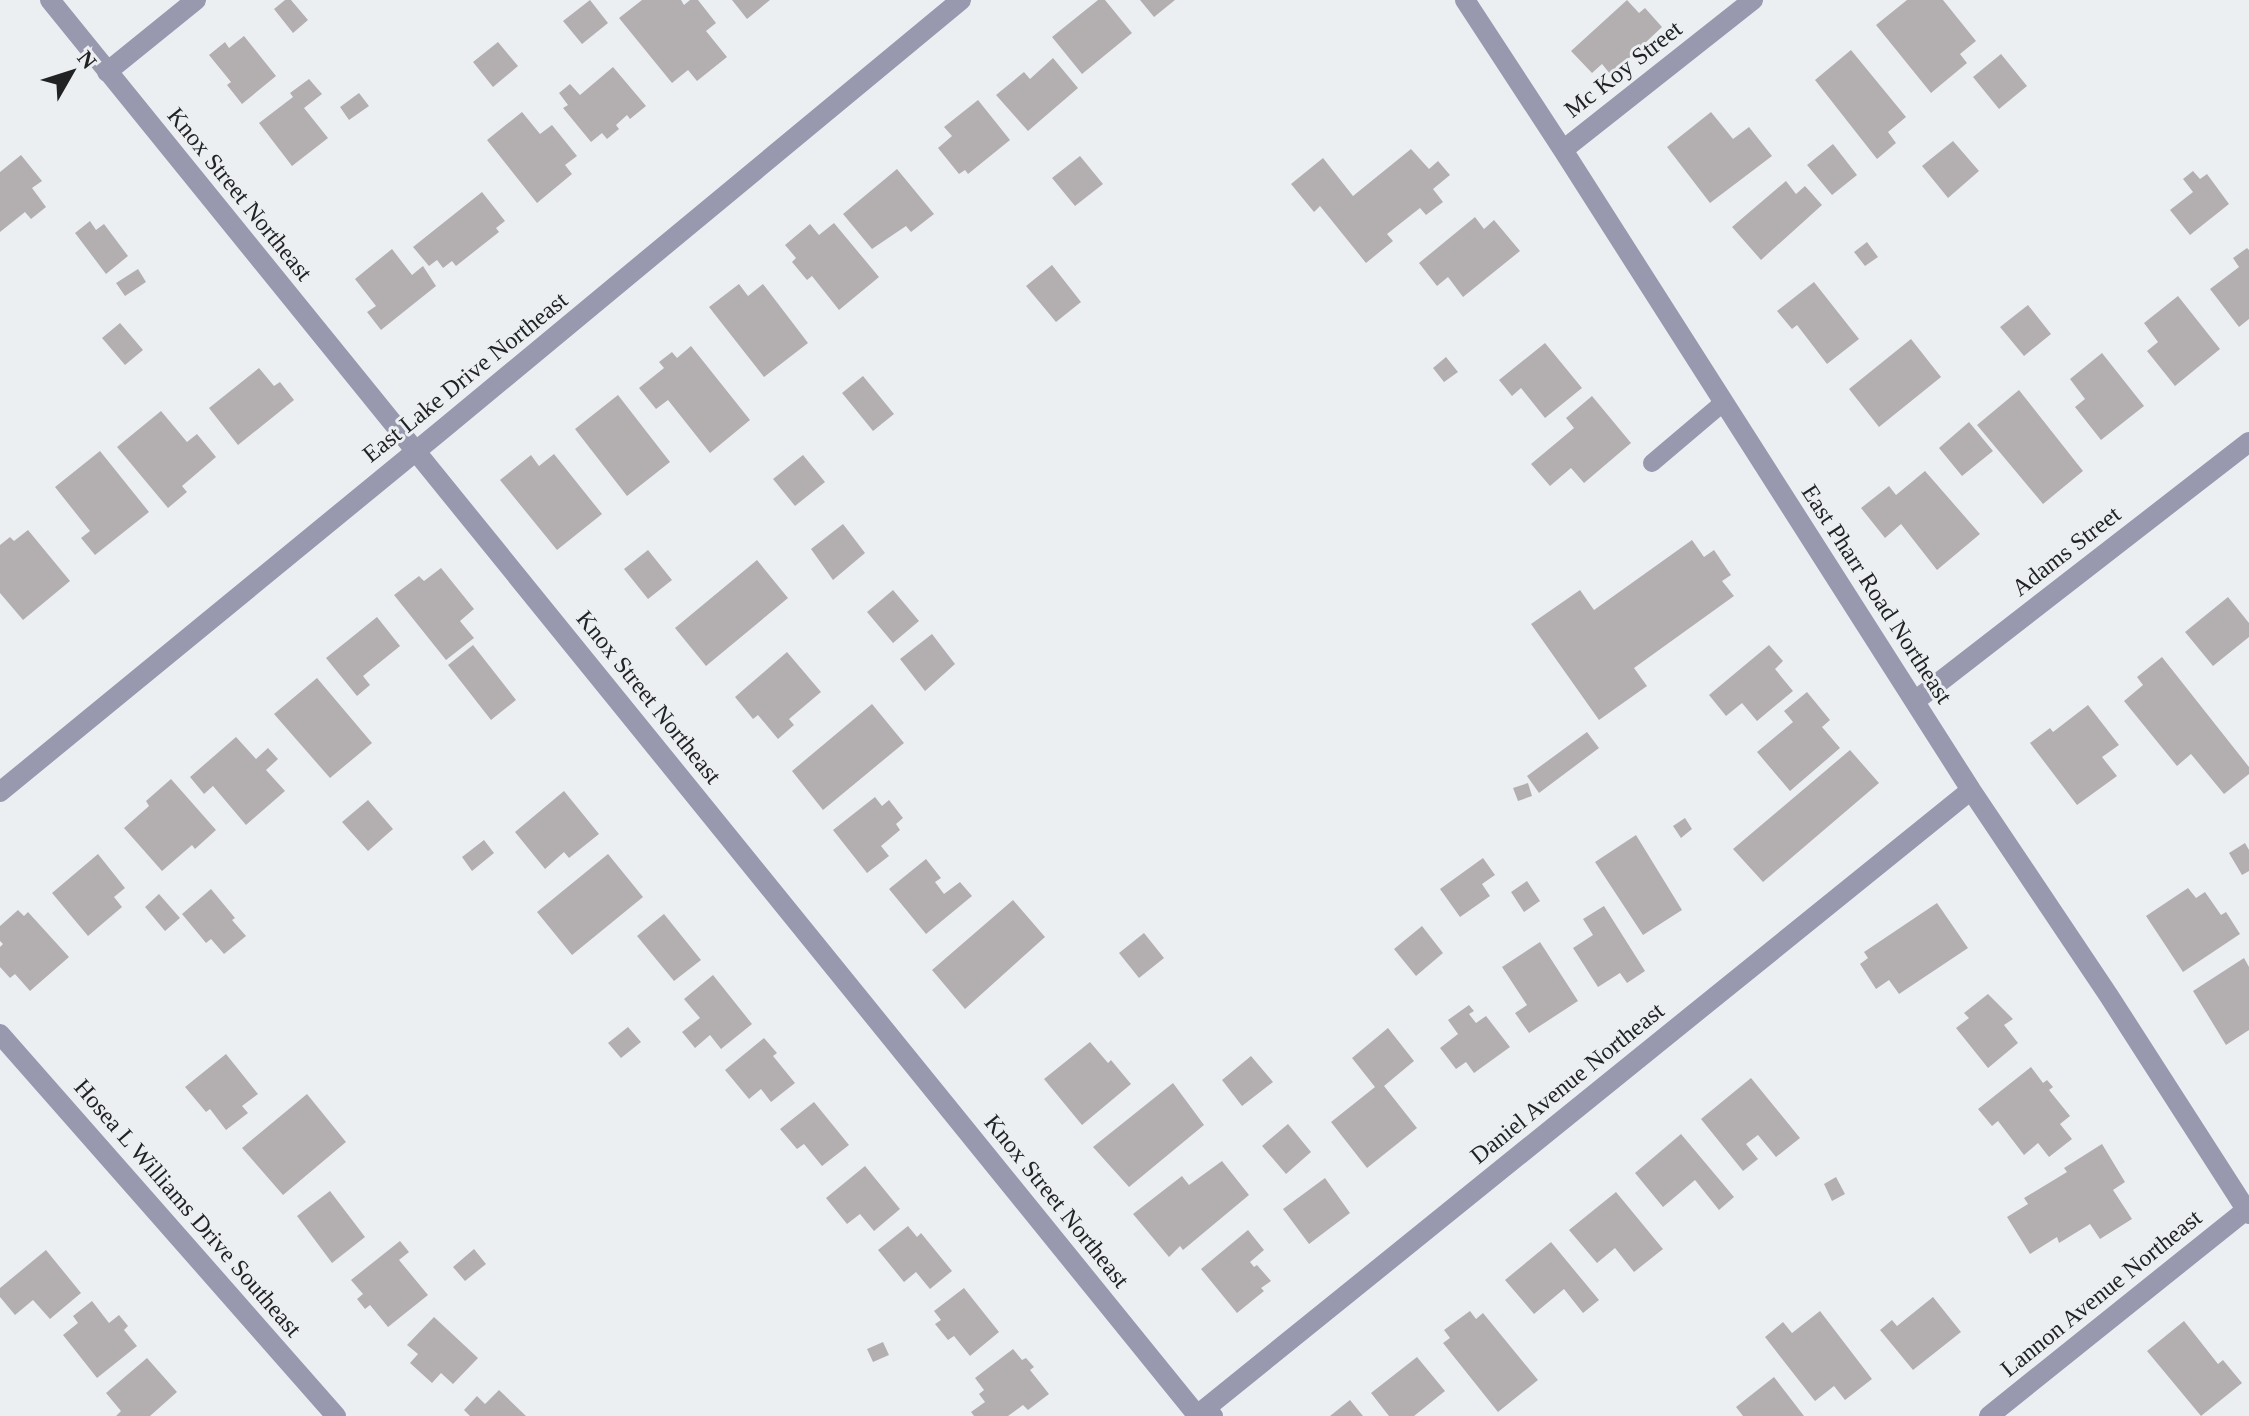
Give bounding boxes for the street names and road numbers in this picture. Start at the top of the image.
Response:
street label: Mc Koy Street [1559,15,1687,123]
street label: Knox Street Northeast [162,102,318,286]
street label: East Lake Drive Northeast [358,286,573,467]
street label: East Pharr Road Northeast [1797,480,1958,708]
street label: Adams Street [2007,501,2125,601]
street label: Knox Street Northeast [571,605,727,789]
street label: Daniel Avenue Northeast [1465,997,1669,1169]
street label: Hosea L Williams Drive Southeast [69,1074,307,1342]
street label: Knox Street Northeast [979,1109,1135,1293]
street label: Lannon Avenue Northeast [1996,1204,2207,1382]

